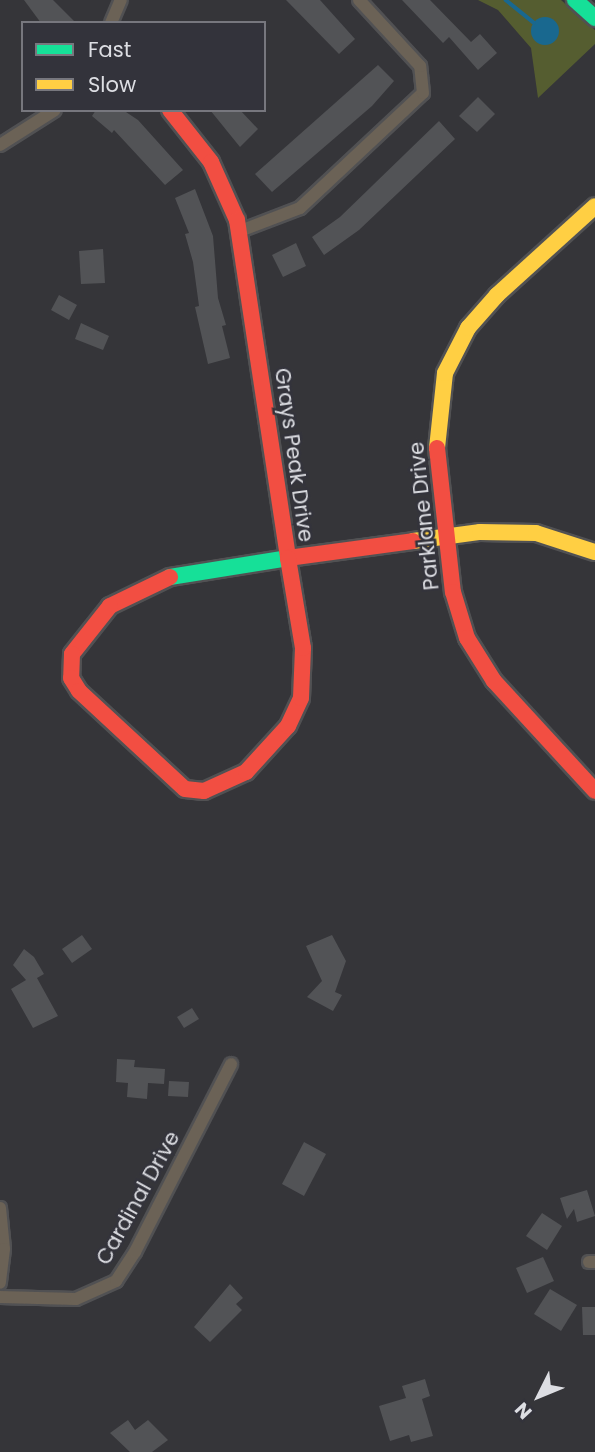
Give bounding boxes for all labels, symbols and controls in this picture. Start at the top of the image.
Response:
legend [21,21,266,112]
text: Fast [88,35,131,64]
text: Slow [88,70,136,99]
street label: Grays Peak Drive [269,366,319,544]
street label: Parklane Drive [404,441,444,591]
street label: Cardinal Drive [91,1127,185,1269]
north arrow [504,1361,574,1431]
text: N [509,1396,538,1425]

